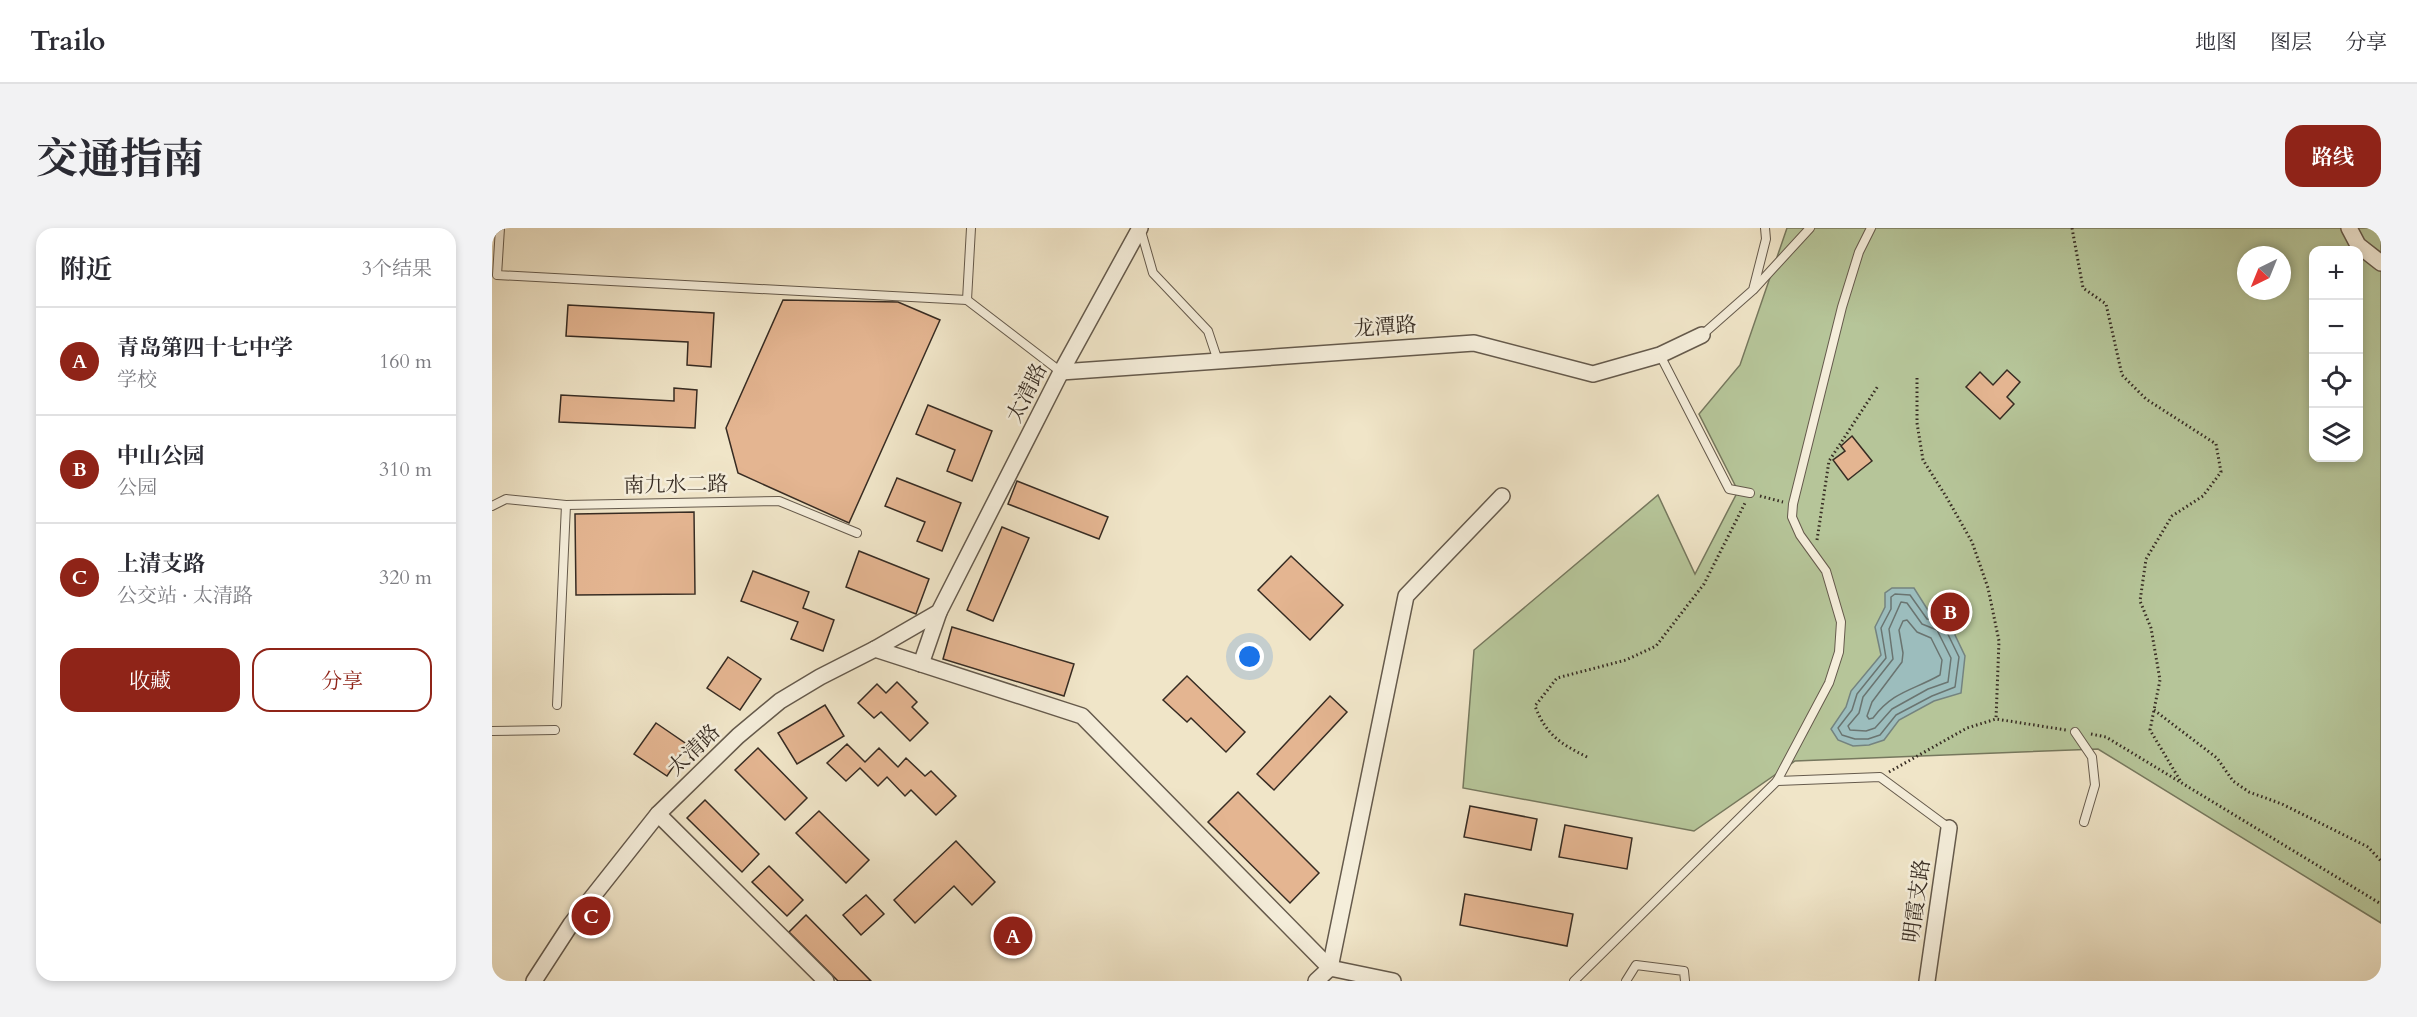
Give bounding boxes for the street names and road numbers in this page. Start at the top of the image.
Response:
street label: 龙潭路 [1353,310,1417,344]
street label: 太清路 [1000,358,1054,428]
street label: 南九水二路 [623,470,729,500]
street label: 太清路 [661,718,727,782]
street label: 明霞支路 [1897,857,1937,945]

